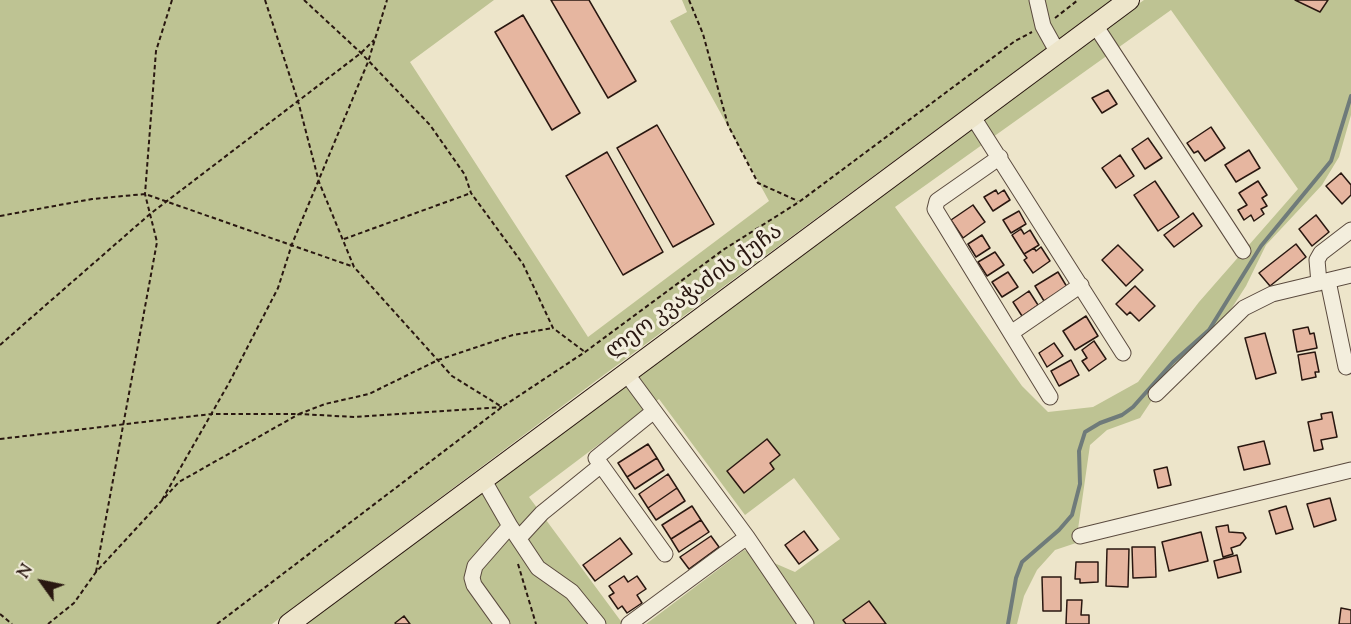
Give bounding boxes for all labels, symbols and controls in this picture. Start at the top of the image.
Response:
street label: ლეო კვაჭაძის ქუჩა [601,220,789,366]
north arrow [12,552,72,612]
text: N [13,560,40,584]

